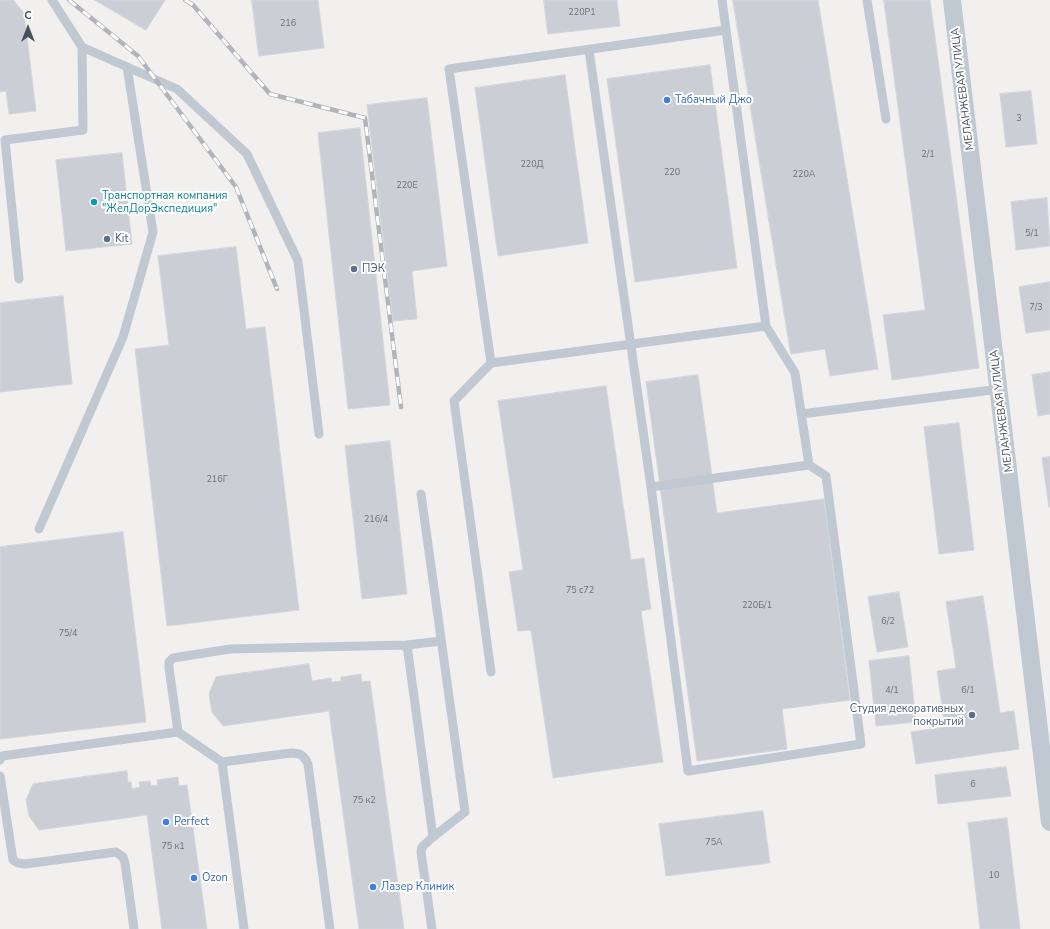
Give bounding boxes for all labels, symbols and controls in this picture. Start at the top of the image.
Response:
north arrow [8,8,48,48]
text: С [24,8,32,23]
house number: 220Р1 [568,8,596,18]
house number: 216 [280,19,296,29]
street label: МЕЛАНЖЕВАЯ УЛИЦА [949,27,977,151]
place label: Табачный Джо [675,93,752,107]
marker: Табачный Джо [662,95,672,105]
house number: 3 [1016,114,1022,124]
house number: 2/1 [921,150,935,160]
house number: 220Д [520,160,544,170]
house number: 220 [664,168,680,178]
house number: 220А [793,170,815,180]
house number: 220Е [396,181,418,191]
place label: Транспортная компания "ЖелДорЭкспедиция" [102,189,228,215]
marker: Транспортная компания "ЖелДорЭкспедиция" [89,197,99,207]
house number: 5/1 [1025,229,1039,239]
place label: Kit [115,232,128,246]
marker: Kit [102,234,112,244]
place label: ПЭК [362,262,385,276]
marker: ПЭК [349,264,359,274]
house number: 7/3 [1029,303,1043,313]
street label: МЕЛАНЖЕВАЯ УЛИЦА [988,349,1016,473]
house number: 216Г [206,475,228,485]
house number: 216/4 [364,515,388,525]
house number: 75 с72 [566,586,594,596]
house number: 220Б/1 [742,601,772,611]
house number: 6/2 [881,617,895,627]
house number: 75/4 [59,629,77,639]
house number: 4/1 [885,686,899,696]
house number: 6/1 [961,686,975,696]
place label: Студия декоративных покрытий [850,702,964,728]
marker: Студия декоративных покрытий [967,710,977,720]
house number: 6 [970,780,976,790]
house number: 75 к2 [352,796,376,806]
place label: Perfect [174,815,209,829]
marker: Perfect [161,817,171,827]
house number: 75А [705,838,723,848]
house number: 75 к1 [161,842,185,852]
place label: Ozon [202,871,228,885]
house number: 10 [989,871,999,881]
marker: Ozon [189,873,199,883]
place label: Лазер Клиник [381,880,454,894]
marker: Лазер Клиник [368,882,378,892]

